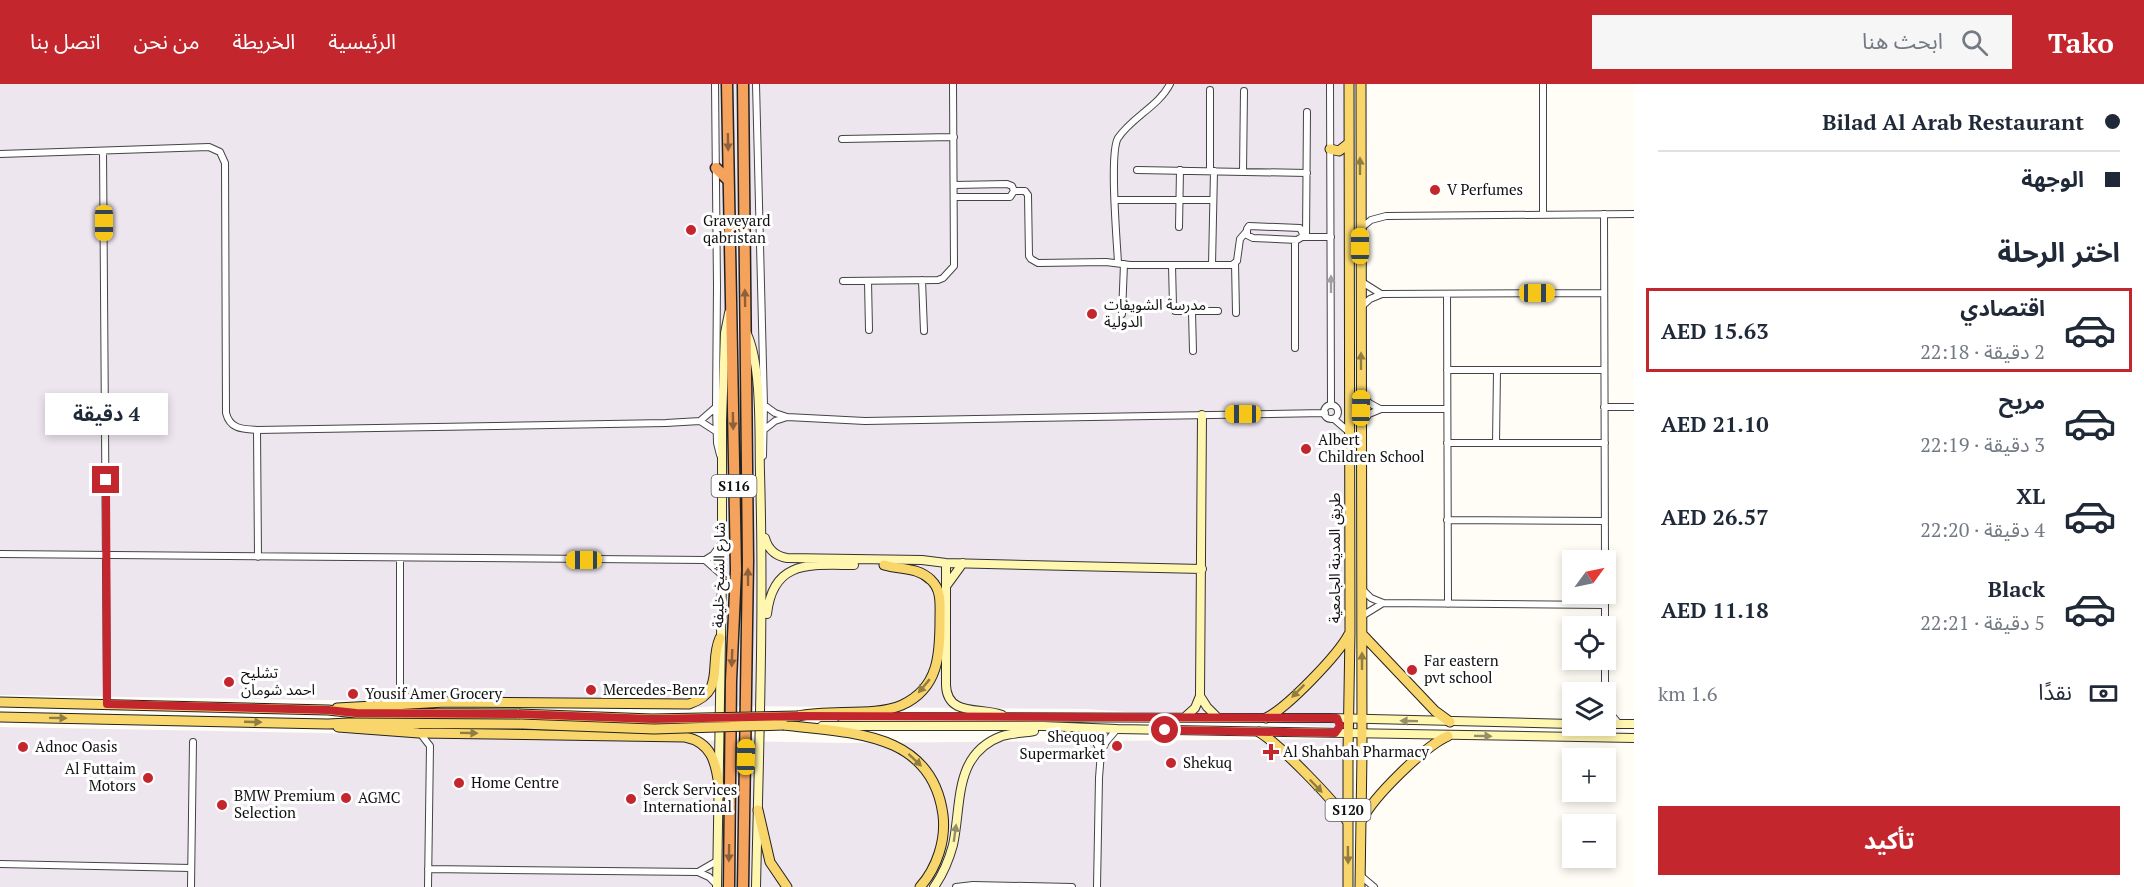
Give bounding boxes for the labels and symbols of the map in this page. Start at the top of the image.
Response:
one-way arrow [723,133,733,152]
one-way arrow [1355,157,1365,176]
place label: V Perfumes [1447,179,1523,199]
marker: V Perfumes [1428,183,1442,197]
car [95,205,113,241]
place label: Graveyard qabristan [703,210,771,247]
marker: Graveyard qabristan [684,223,698,237]
car [1351,228,1369,264]
one-way arrow [1326,274,1336,293]
car [1519,284,1555,302]
one-way arrow [740,288,750,307]
place label: مدرسة الشويفات الدولية [1104,294,1206,331]
marker: مدرسة الشويفات الدولية [1085,307,1099,321]
one-way arrow [1356,352,1366,371]
car [1352,390,1370,426]
callout: 4 دقيقة [45,393,168,435]
car [1225,405,1261,423]
one-way arrow [728,412,738,431]
place label: Albert Children School [1318,429,1425,466]
marker: Albert Children School [1299,442,1313,456]
route end [92,466,119,493]
road number: S116 [712,475,756,497]
street label: طريق المدينة الجامعية [1324,493,1345,623]
street label: شارع الشيخ خليفة [707,522,732,628]
north arrow [1562,550,1616,604]
car [566,551,602,569]
one-way arrow [743,567,753,586]
one-way arrow [728,649,737,668]
place label: Far eastern pvt school [1424,650,1499,687]
one-way arrow [1357,652,1367,671]
place label: تشليح احمد شومان [241,662,315,699]
marker: Far eastern pvt school [1405,663,1419,677]
marker: تشليح احمد شومان [222,675,236,689]
one-way arrow [918,678,931,693]
place label: Mercedes-Benz [603,679,705,699]
place label: Yousif Amer Grocery [365,683,502,703]
marker: Mercedes-Benz [584,683,598,697]
one-way arrow [1292,684,1306,698]
marker: Yousif Amer Grocery [346,687,360,701]
one-way arrow [49,714,68,723]
route start [1151,716,1178,743]
one-way arrow [244,717,263,727]
one-way arrow [1399,717,1418,726]
place label: Shequoq Supermarket [1020,726,1105,763]
one-way arrow [460,729,479,738]
one-way arrow [1474,731,1493,741]
place label: Adnoc Oasis [35,736,118,756]
car [737,739,755,775]
marker: Shequoq Supermarket [1110,739,1124,753]
marker: Adnoc Oasis [16,740,30,754]
place label: Al Shahbah Pharmacy [1283,741,1429,761]
marker: Al Shahbah Pharmacy [1264,745,1278,759]
place label: Shekuq [1183,752,1232,772]
one-way arrow [908,753,923,767]
marker: Shekuq [1164,756,1178,770]
place label: Al Futtaim Motors [65,758,136,795]
marker: Al Futtaim Motors [141,771,155,785]
place label: Home Centre [471,772,559,792]
marker: Home Centre [452,776,466,790]
one-way arrow [1309,778,1323,792]
place label: Serck Services International [643,779,737,816]
place label: BMW Premium Selection [234,785,335,822]
place label: AGMC [358,787,400,807]
marker: AGMC [339,791,353,805]
marker: Serck Services International [624,792,638,806]
marker: BMW Premium Selection [215,798,229,812]
road number: S120 [1326,799,1370,821]
one-way arrow [950,824,959,843]
one-way arrow [724,844,734,863]
one-way arrow [1343,845,1353,864]

